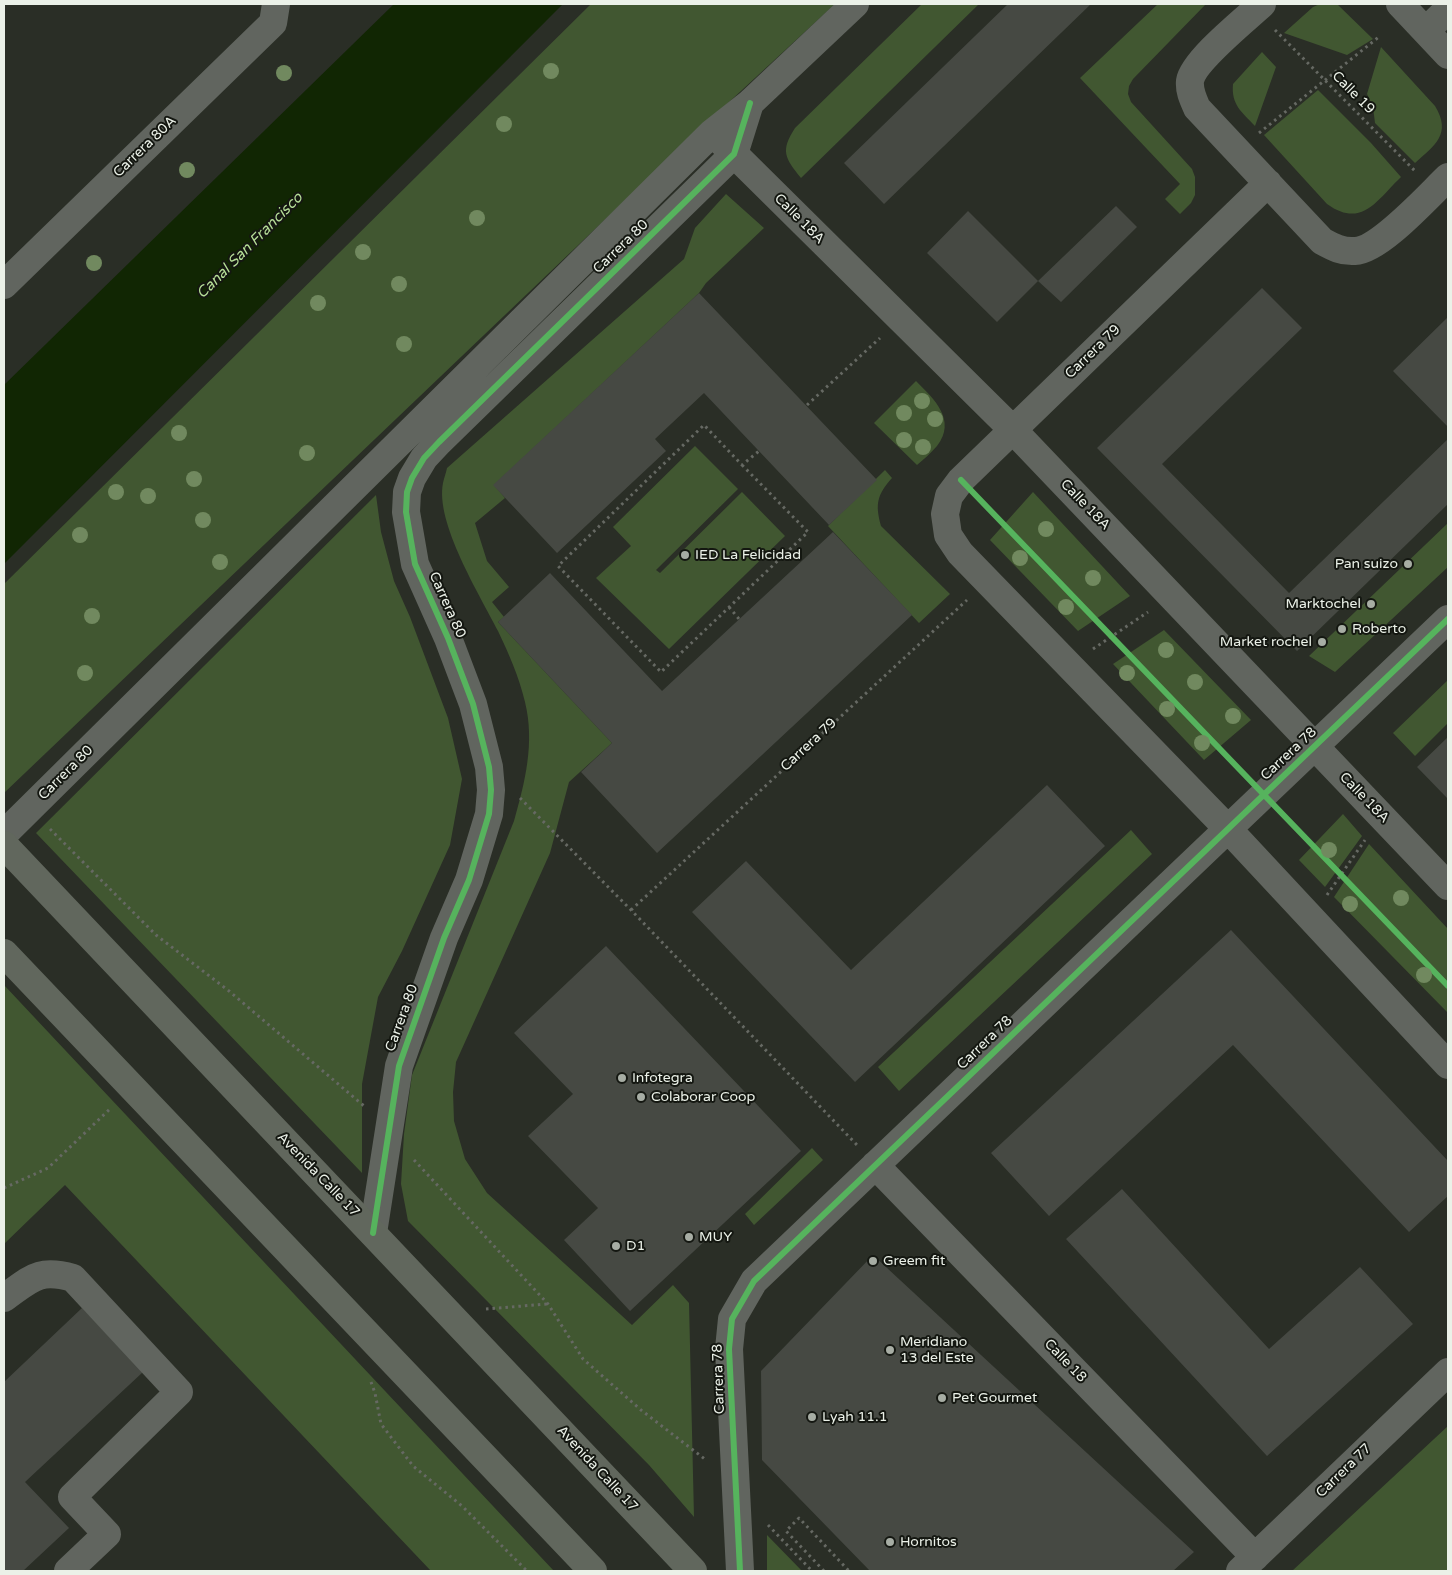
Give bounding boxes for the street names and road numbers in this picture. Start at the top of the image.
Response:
street label: Calle 19 [1328,68,1378,118]
street label: Carrera 80A [110,113,180,181]
street label: Calle 18A [770,190,828,248]
street label: Carrera 80 [590,216,652,278]
street label: Carrera 79 [1062,321,1124,383]
street label: Calle 18A [1057,476,1113,534]
street label: Carrera 80 [425,569,469,641]
street label: Carrera 79 [777,715,841,775]
street label: Carrera 78 [1257,724,1321,784]
street label: Carrera 80 [35,742,97,804]
street label: Calle 18A [1336,769,1392,827]
street label: Carrera 80 [382,982,422,1054]
street label: Carrera 78 [954,1012,1016,1074]
street label: Avenida Calle 17 [273,1129,363,1221]
street label: Calle 18 [1040,1336,1090,1386]
street label: Carrera 78 [709,1343,729,1415]
street label: Avenida Calle 17 [553,1423,641,1515]
street label: Carrera 77 [1313,1440,1375,1502]

